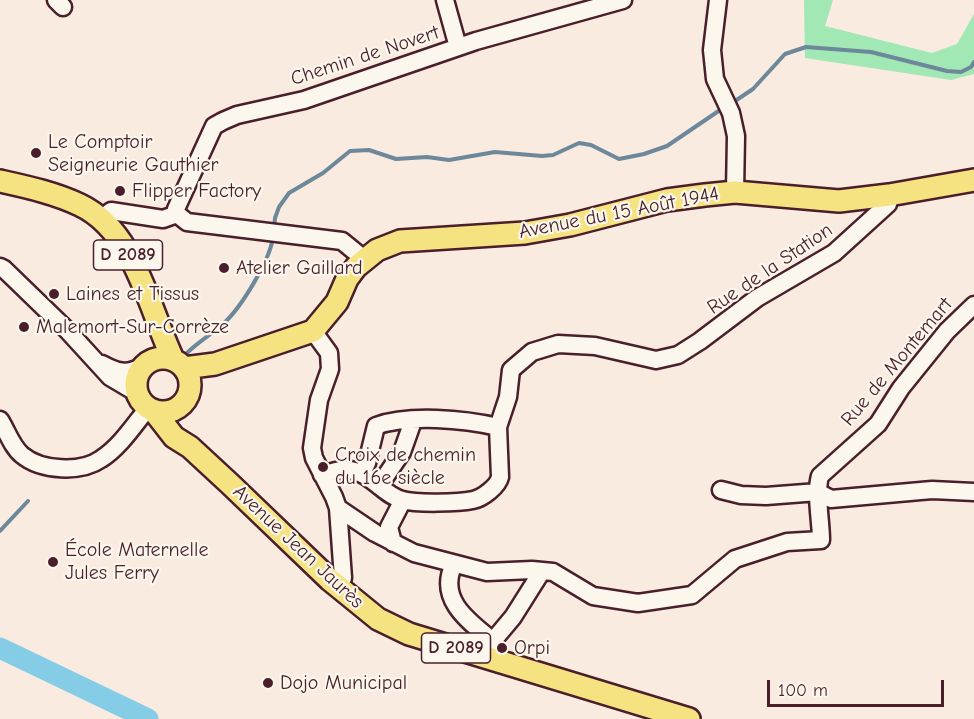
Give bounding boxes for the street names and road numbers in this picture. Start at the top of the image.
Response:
street label: Chemin de Novert [288,21,442,91]
street label: Avenue du 15 Août 1944 [517,182,721,244]
street label: Rue de la Station [703,218,837,320]
road number: D 2089 [94,240,162,270]
street label: Rue de Montemart [836,293,958,431]
street label: Avenue Jean Jaurès [228,480,368,614]
road number: D 2089 [422,633,490,663]

